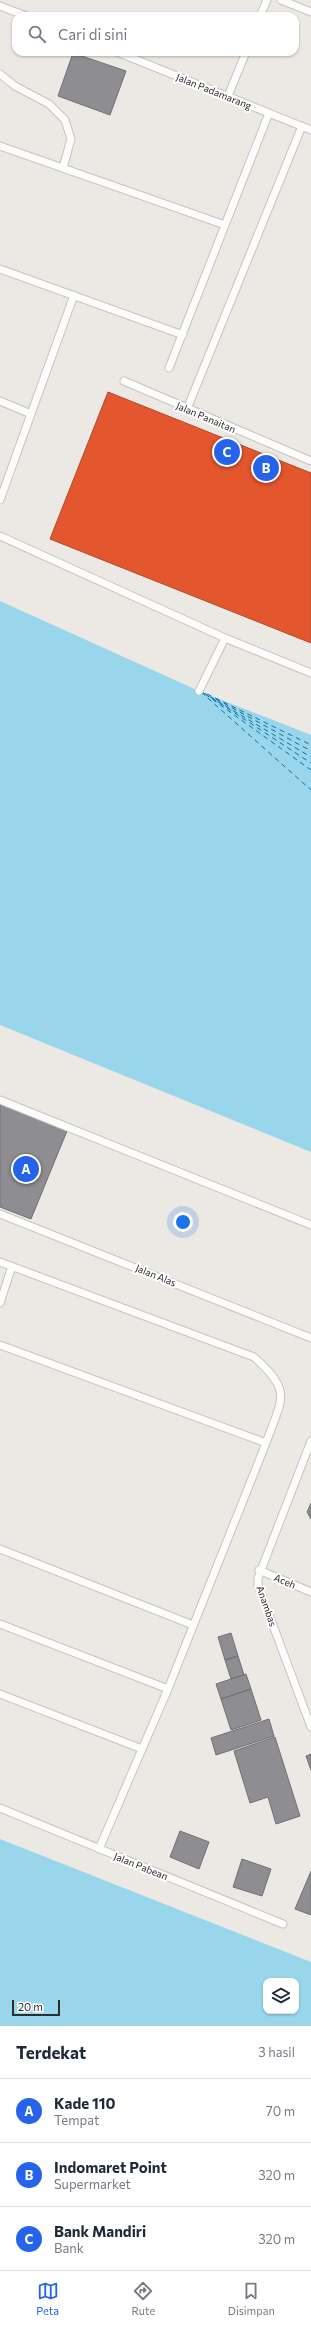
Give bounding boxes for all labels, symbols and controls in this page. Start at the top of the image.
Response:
search box [12,12,299,56]
icon: search [26,23,48,45]
text: Cari di sini [58,25,127,43]
street label: Jalan Padamarang [175,70,254,112]
street label: Jalan Panaitan [174,399,238,435]
pin: C [214,437,240,467]
pin: B [253,453,279,483]
pin: A [13,1154,39,1184]
your location [173,1212,193,1232]
street label: Jalan Alas [134,1261,178,1289]
street label: Aceh [272,1571,298,1591]
street label: Anambas [254,1584,280,1628]
street label: Jalan Pabean [112,1850,170,1882]
map controls [263,1978,299,2014]
button: layers [263,1978,299,2014]
scale bar [12,1998,60,2017]
text: 20 m [18,2000,43,2013]
text: Terdekat [16,2042,86,2063]
text: 3 hasil [258,2044,295,2060]
text: Kade 110 [54,2094,115,2112]
text: A [24,2103,34,2119]
text: 70 m [266,2103,295,2119]
text: Tempat [54,2112,99,2128]
text: Indomaret Point [54,2158,167,2176]
text: B [25,2167,33,2183]
text: 320 m [258,2167,295,2183]
text: Supermarket [54,2176,131,2192]
text: Bank Mandiri [54,2222,146,2240]
text: C [25,2231,33,2247]
text: 320 m [258,2231,295,2247]
text: Bank [54,2240,84,2256]
tab: Peta [36,2280,59,2317]
tab: Rute [132,2280,155,2317]
tab: Disimpan [228,2280,275,2317]

